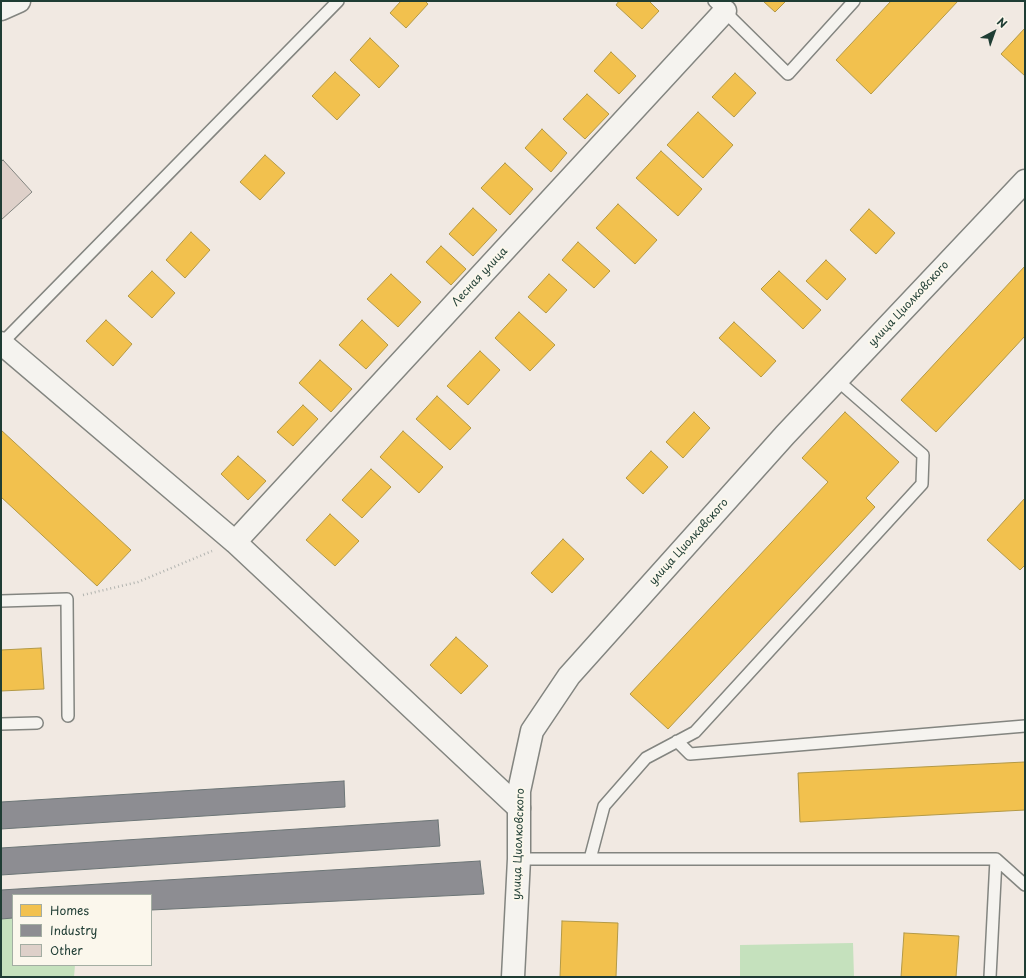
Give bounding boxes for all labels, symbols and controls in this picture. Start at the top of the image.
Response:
north arrow [974,12,1014,52]
text: N [993,13,1011,32]
street label: Лесная улица [449,245,511,309]
street label: улица Циолковского [866,259,952,349]
street label: улица Циолковского [647,496,731,588]
street label: улица Циолковского [510,788,528,900]
legend [12,894,152,966]
text: Homes [50,901,89,919]
text: Industry [50,921,97,939]
text: Other [50,941,83,959]

